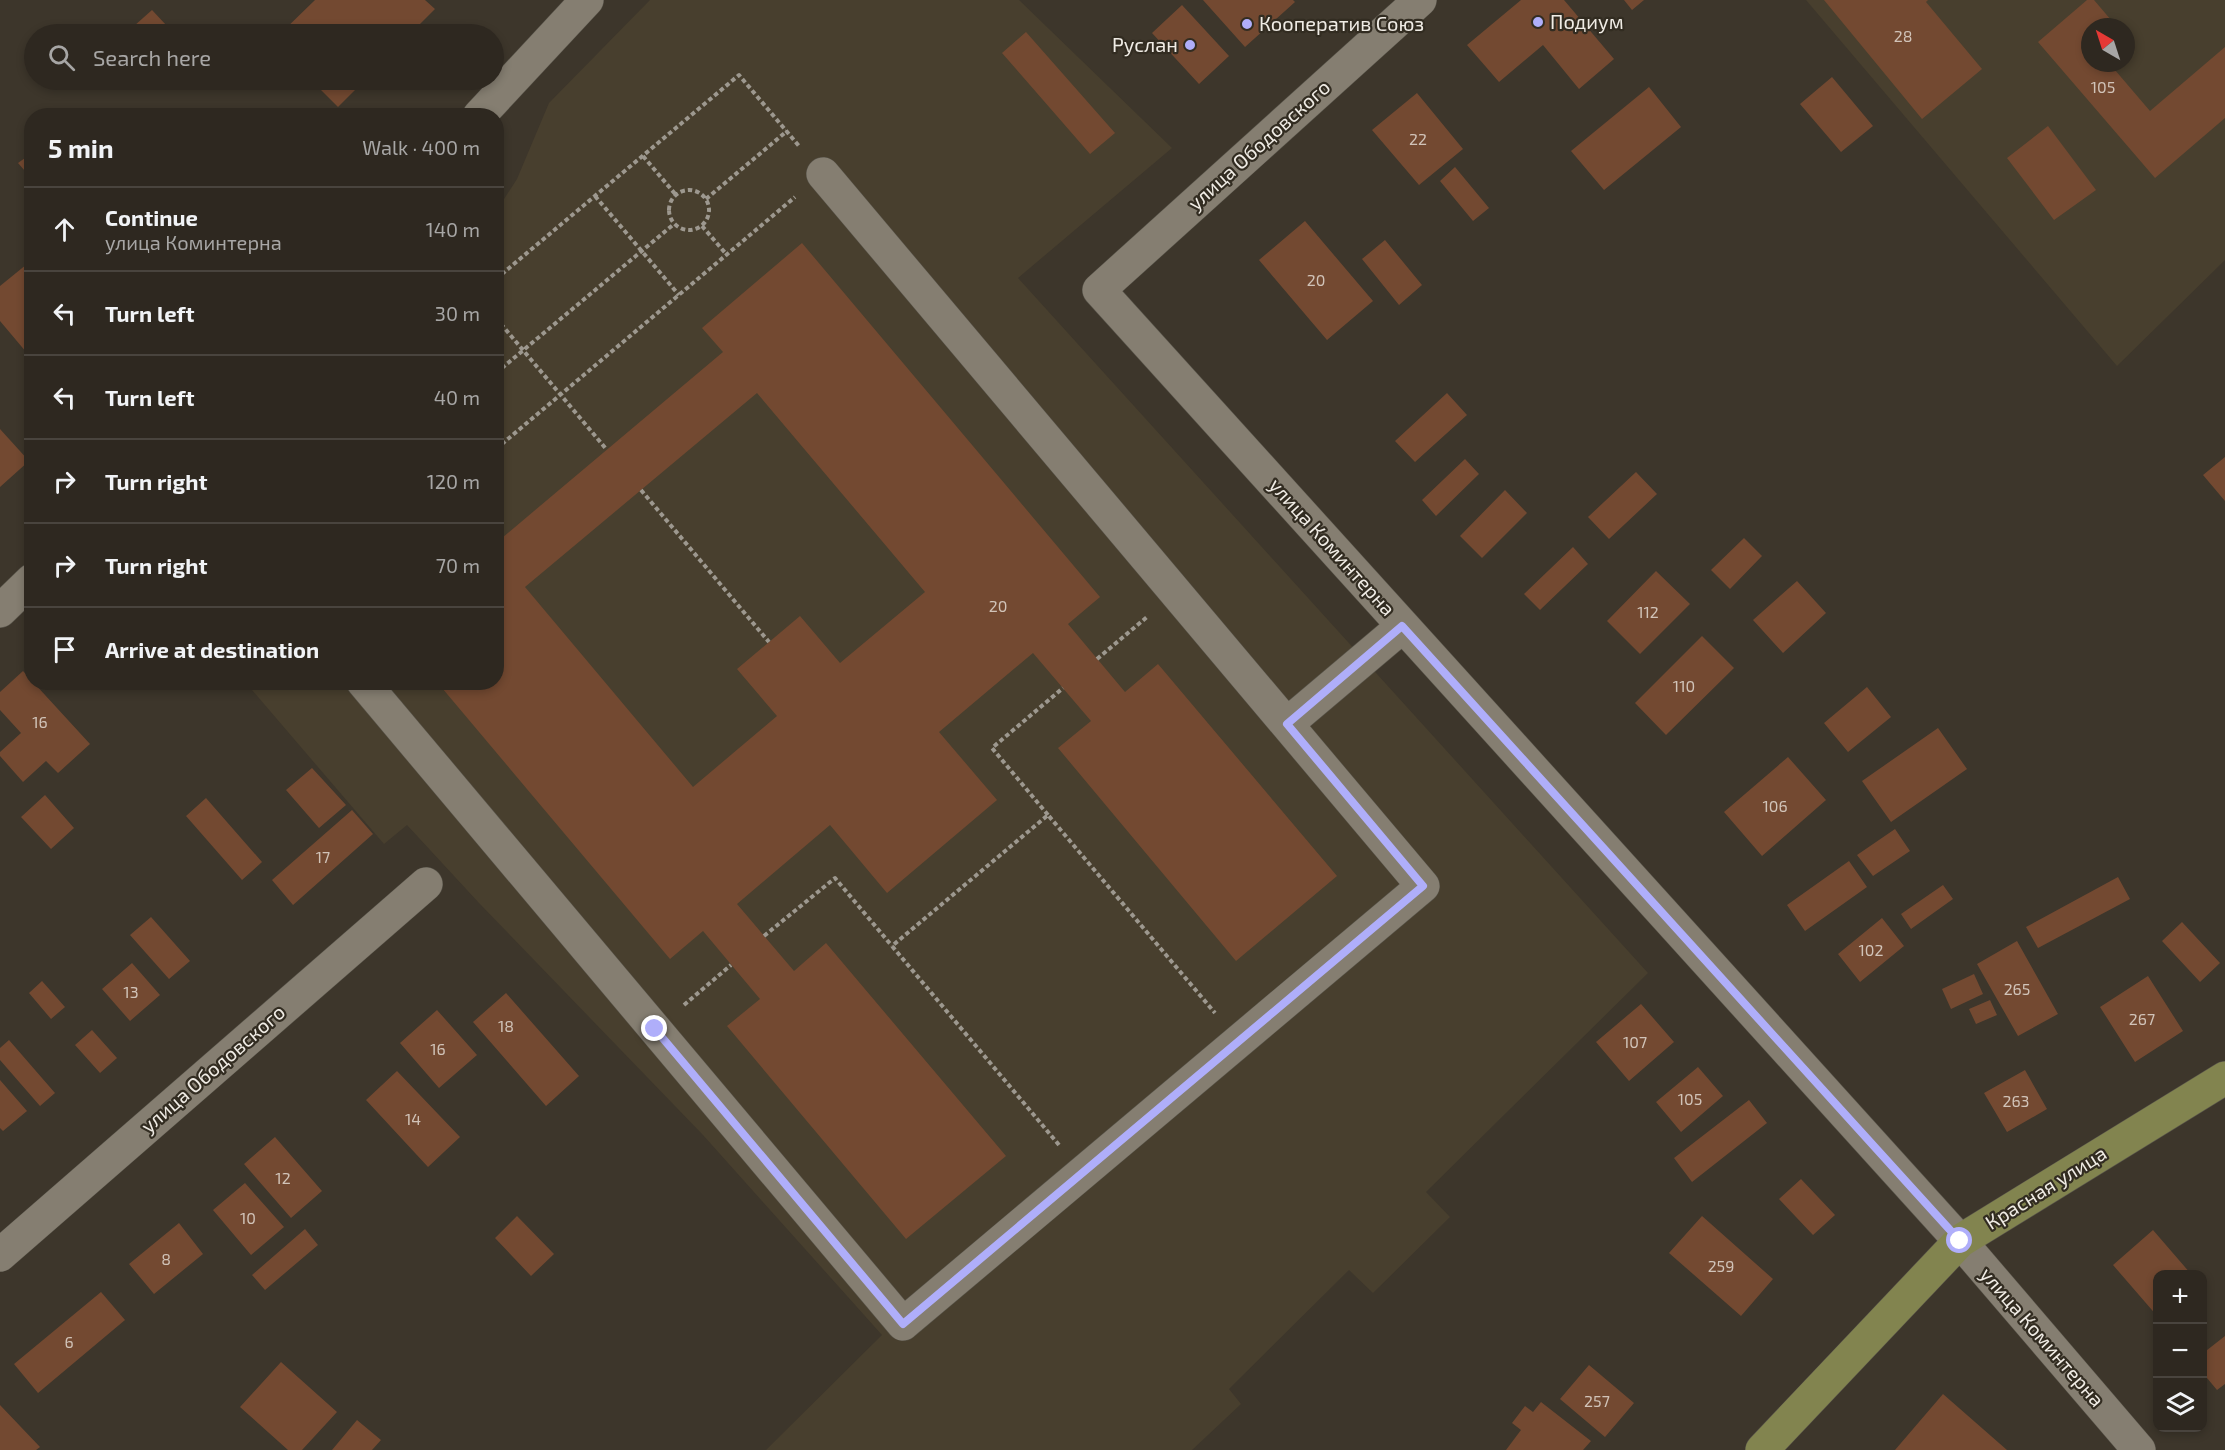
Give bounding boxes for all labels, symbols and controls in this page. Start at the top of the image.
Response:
place label: Подиум [1550,9,1624,34]
place label: Кооператив Союз [1259,11,1424,35]
marker: Подиум [1531,15,1545,29]
marker: Кооператив Союз [1240,17,1254,31]
north arrow [2081,18,2135,72]
search box [24,24,504,90]
house number: 28 [1894,26,1912,45]
place label: Руслан [1112,32,1178,57]
marker: Руслан [1183,38,1197,52]
icon: search [45,41,78,74]
text: Search here [93,44,211,70]
street label: улица Ободовского [1182,74,1335,215]
house number: 105 [2091,77,2115,96]
house number: 22 [1409,129,1427,148]
text: 5 min [48,132,114,163]
text: Walk · 400 m [362,135,480,159]
text: Continue [105,204,198,230]
icon: ahead [48,213,81,246]
text: 140 m [426,217,480,241]
text: улица Коминтерна [105,230,282,254]
house number: 20 [1307,270,1325,289]
icon: left [48,297,81,330]
text: Turn left [105,300,194,326]
text: 30 m [435,301,480,325]
icon: left [48,381,81,414]
text: Turn left [105,384,194,410]
text: 40 m [434,385,480,409]
icon: right [48,465,81,498]
text: Turn right [105,468,207,494]
text: 120 m [427,469,480,493]
street label: улица Коминтерна [1264,473,1401,621]
icon: right [48,549,81,582]
text: Turn right [105,552,207,578]
text: 70 m [436,553,480,577]
house number: 20 [989,596,1007,615]
house number: 112 [1637,602,1659,621]
icon: arrive [48,633,81,666]
text: Arrive at destination [105,636,319,662]
house number: 110 [1673,676,1695,695]
house number: 16 [32,712,48,731]
house number: 106 [1762,796,1788,815]
house number: 17 [316,847,330,866]
house number: 102 [1858,940,1884,959]
house number: 265 [2004,979,2030,998]
house number: 13 [123,982,139,1001]
street label: улица Ободовского [135,999,290,1138]
house number: 267 [2129,1009,2155,1028]
route end [641,1015,667,1041]
house number: 18 [498,1016,514,1035]
house number: 107 [1623,1032,1647,1051]
house number: 16 [430,1039,446,1058]
house number: 105 [1678,1089,1702,1108]
house number: 263 [2002,1091,2030,1110]
house number: 14 [405,1109,421,1128]
street label: Красная улица [1980,1140,2111,1235]
house number: 12 [275,1168,291,1187]
house number: 10 [240,1208,256,1227]
route start [1946,1227,1972,1253]
house number: 8 [161,1249,171,1268]
house number: 259 [1708,1256,1734,1275]
street label: улица Коминтерна [1975,1262,2110,1412]
map controls [2153,1270,2207,1432]
button: + [2153,1270,2207,1324]
button: − [2153,1324,2207,1378]
house number: 6 [64,1332,74,1351]
button: layers [2153,1378,2207,1432]
house number: 257 [1584,1391,1610,1410]

